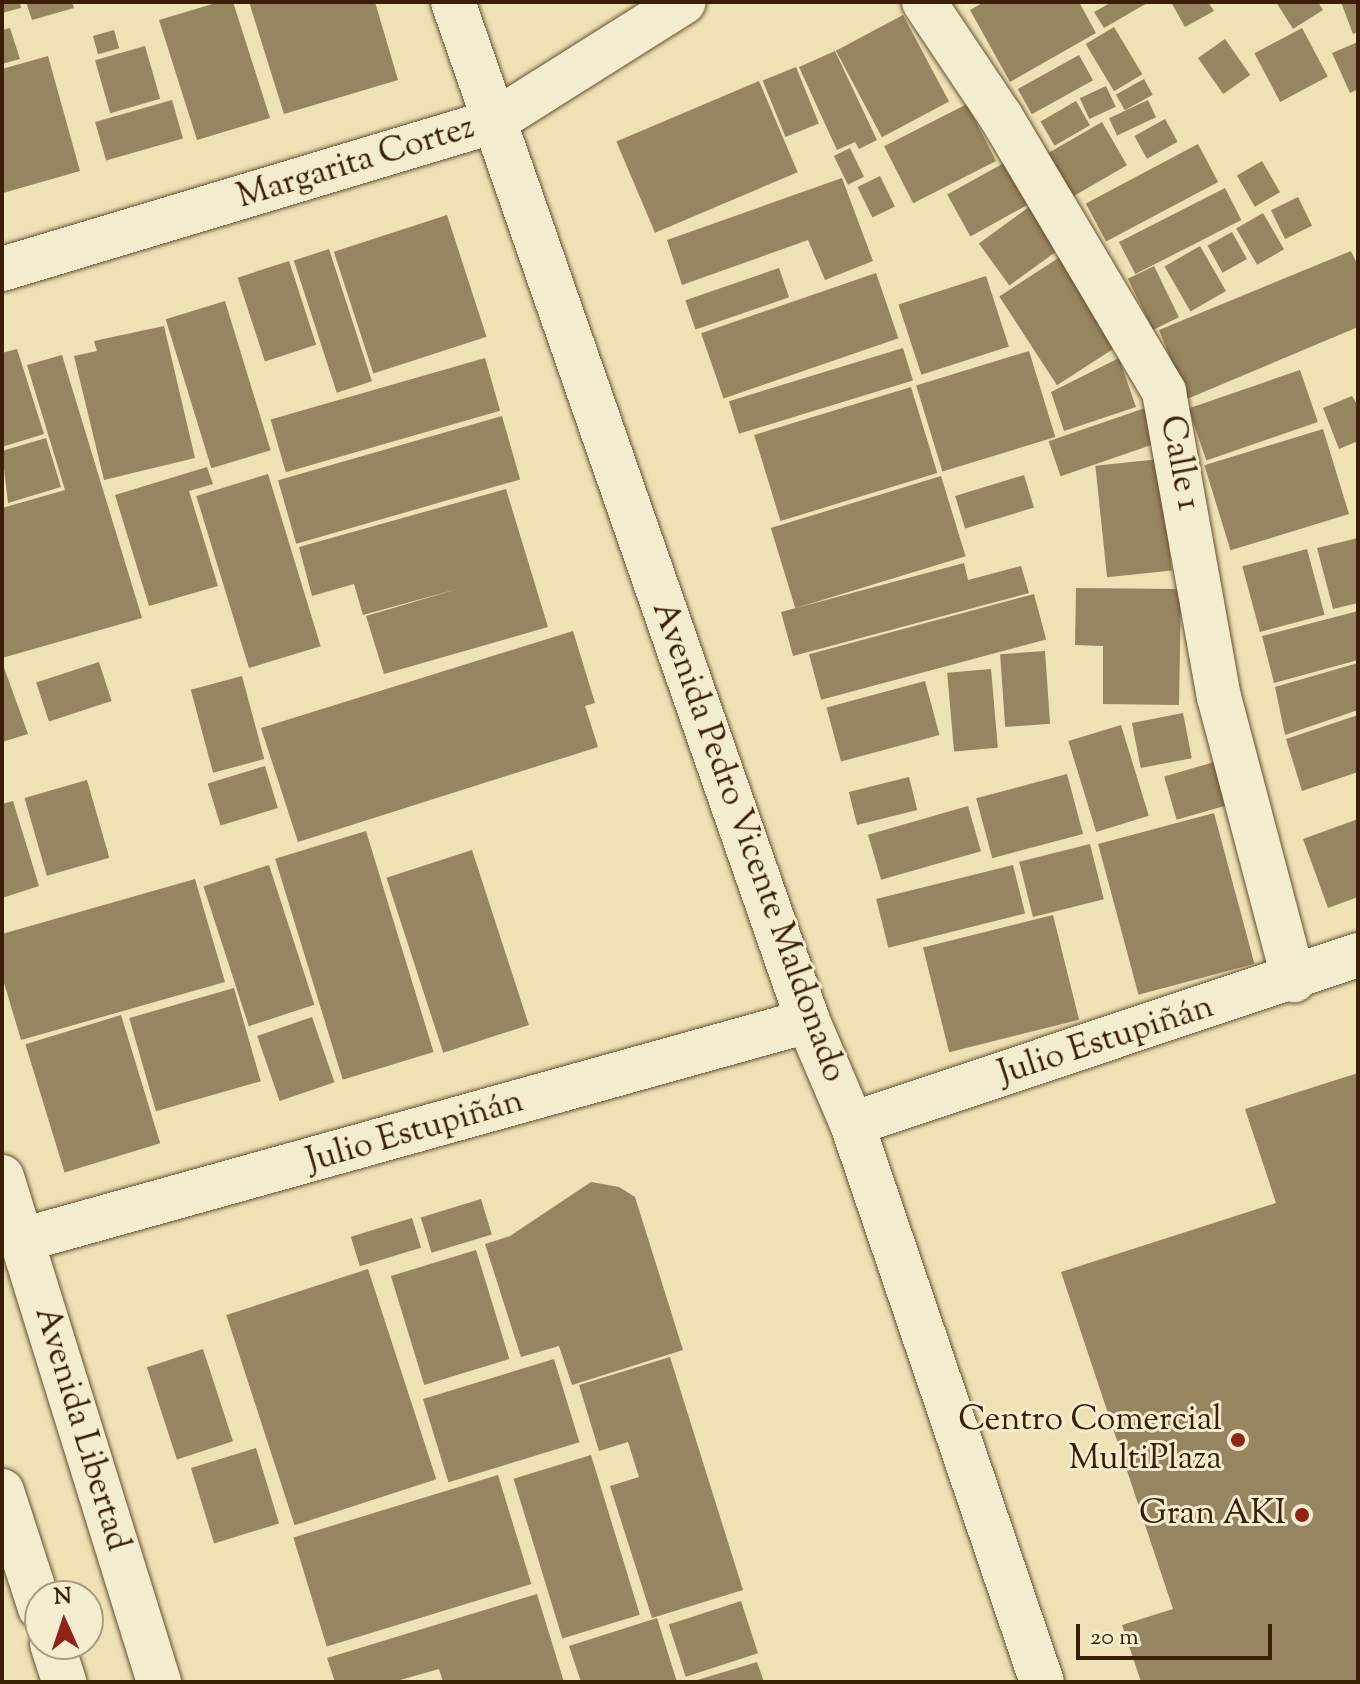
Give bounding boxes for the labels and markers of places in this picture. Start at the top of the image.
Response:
place label: Centro Comercial MultiPlaza [958,1400,1222,1480]
marker: Centro Comercial MultiPlaza [1229,1431,1247,1449]
place label: Gran AKI [1139,1495,1286,1535]
marker: Gran AKI [1293,1506,1311,1524]

